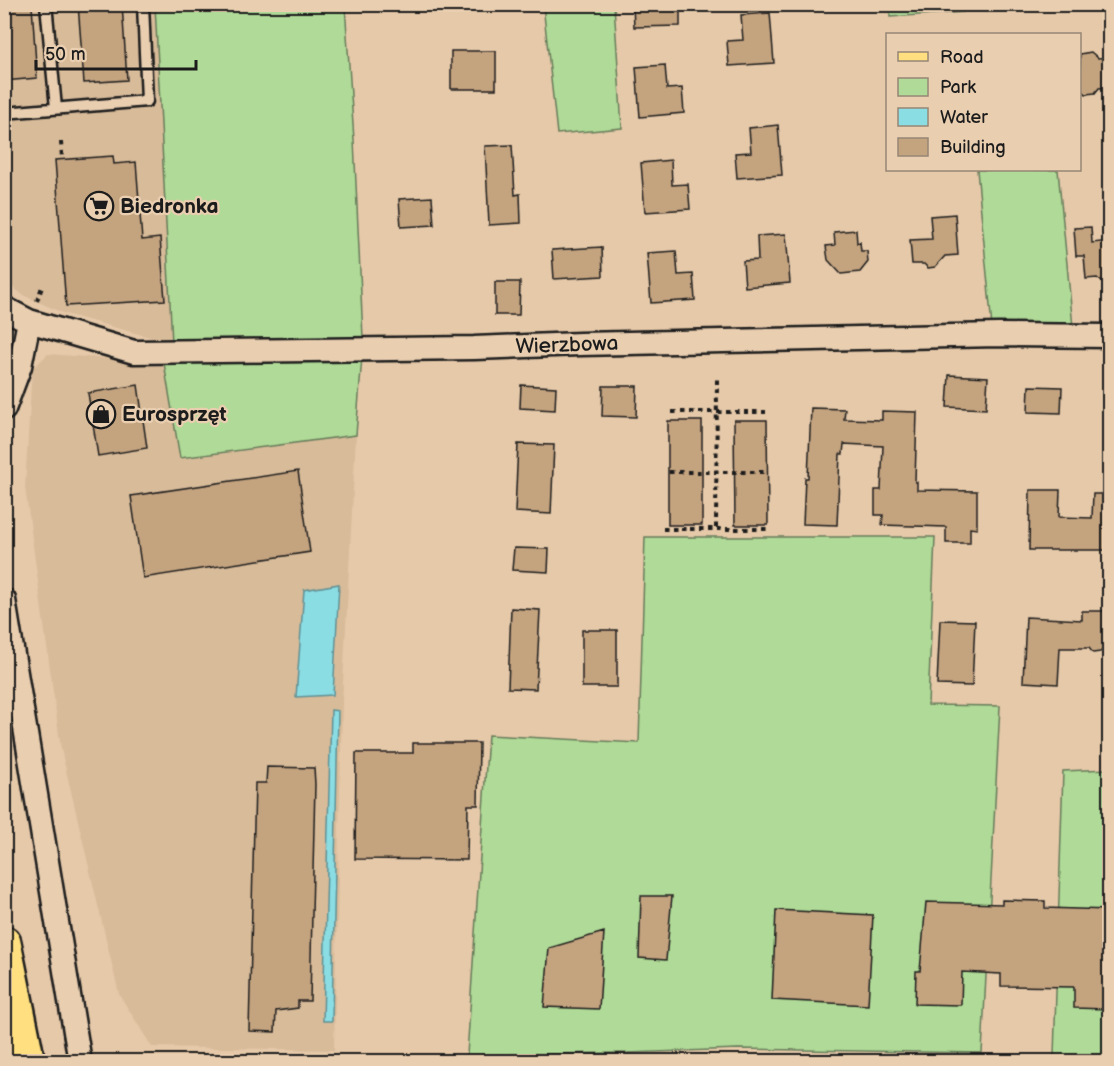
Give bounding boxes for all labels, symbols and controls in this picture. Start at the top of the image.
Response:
scale bar [36,33,196,71]
legend [886,33,1081,171]
text: 50 m [45,44,86,65]
text: Road [940,47,984,68]
text: Park [940,77,976,98]
text: Water [940,107,988,128]
text: Building [940,137,1006,158]
supermarket icon: Biedronka [83,190,115,222]
place label: Biedronka [120,194,219,219]
street label: Wierzbowa [515,331,619,359]
shop icon: Eurosprzęt [85,398,117,430]
place label: Eurosprzęt [122,402,227,427]

